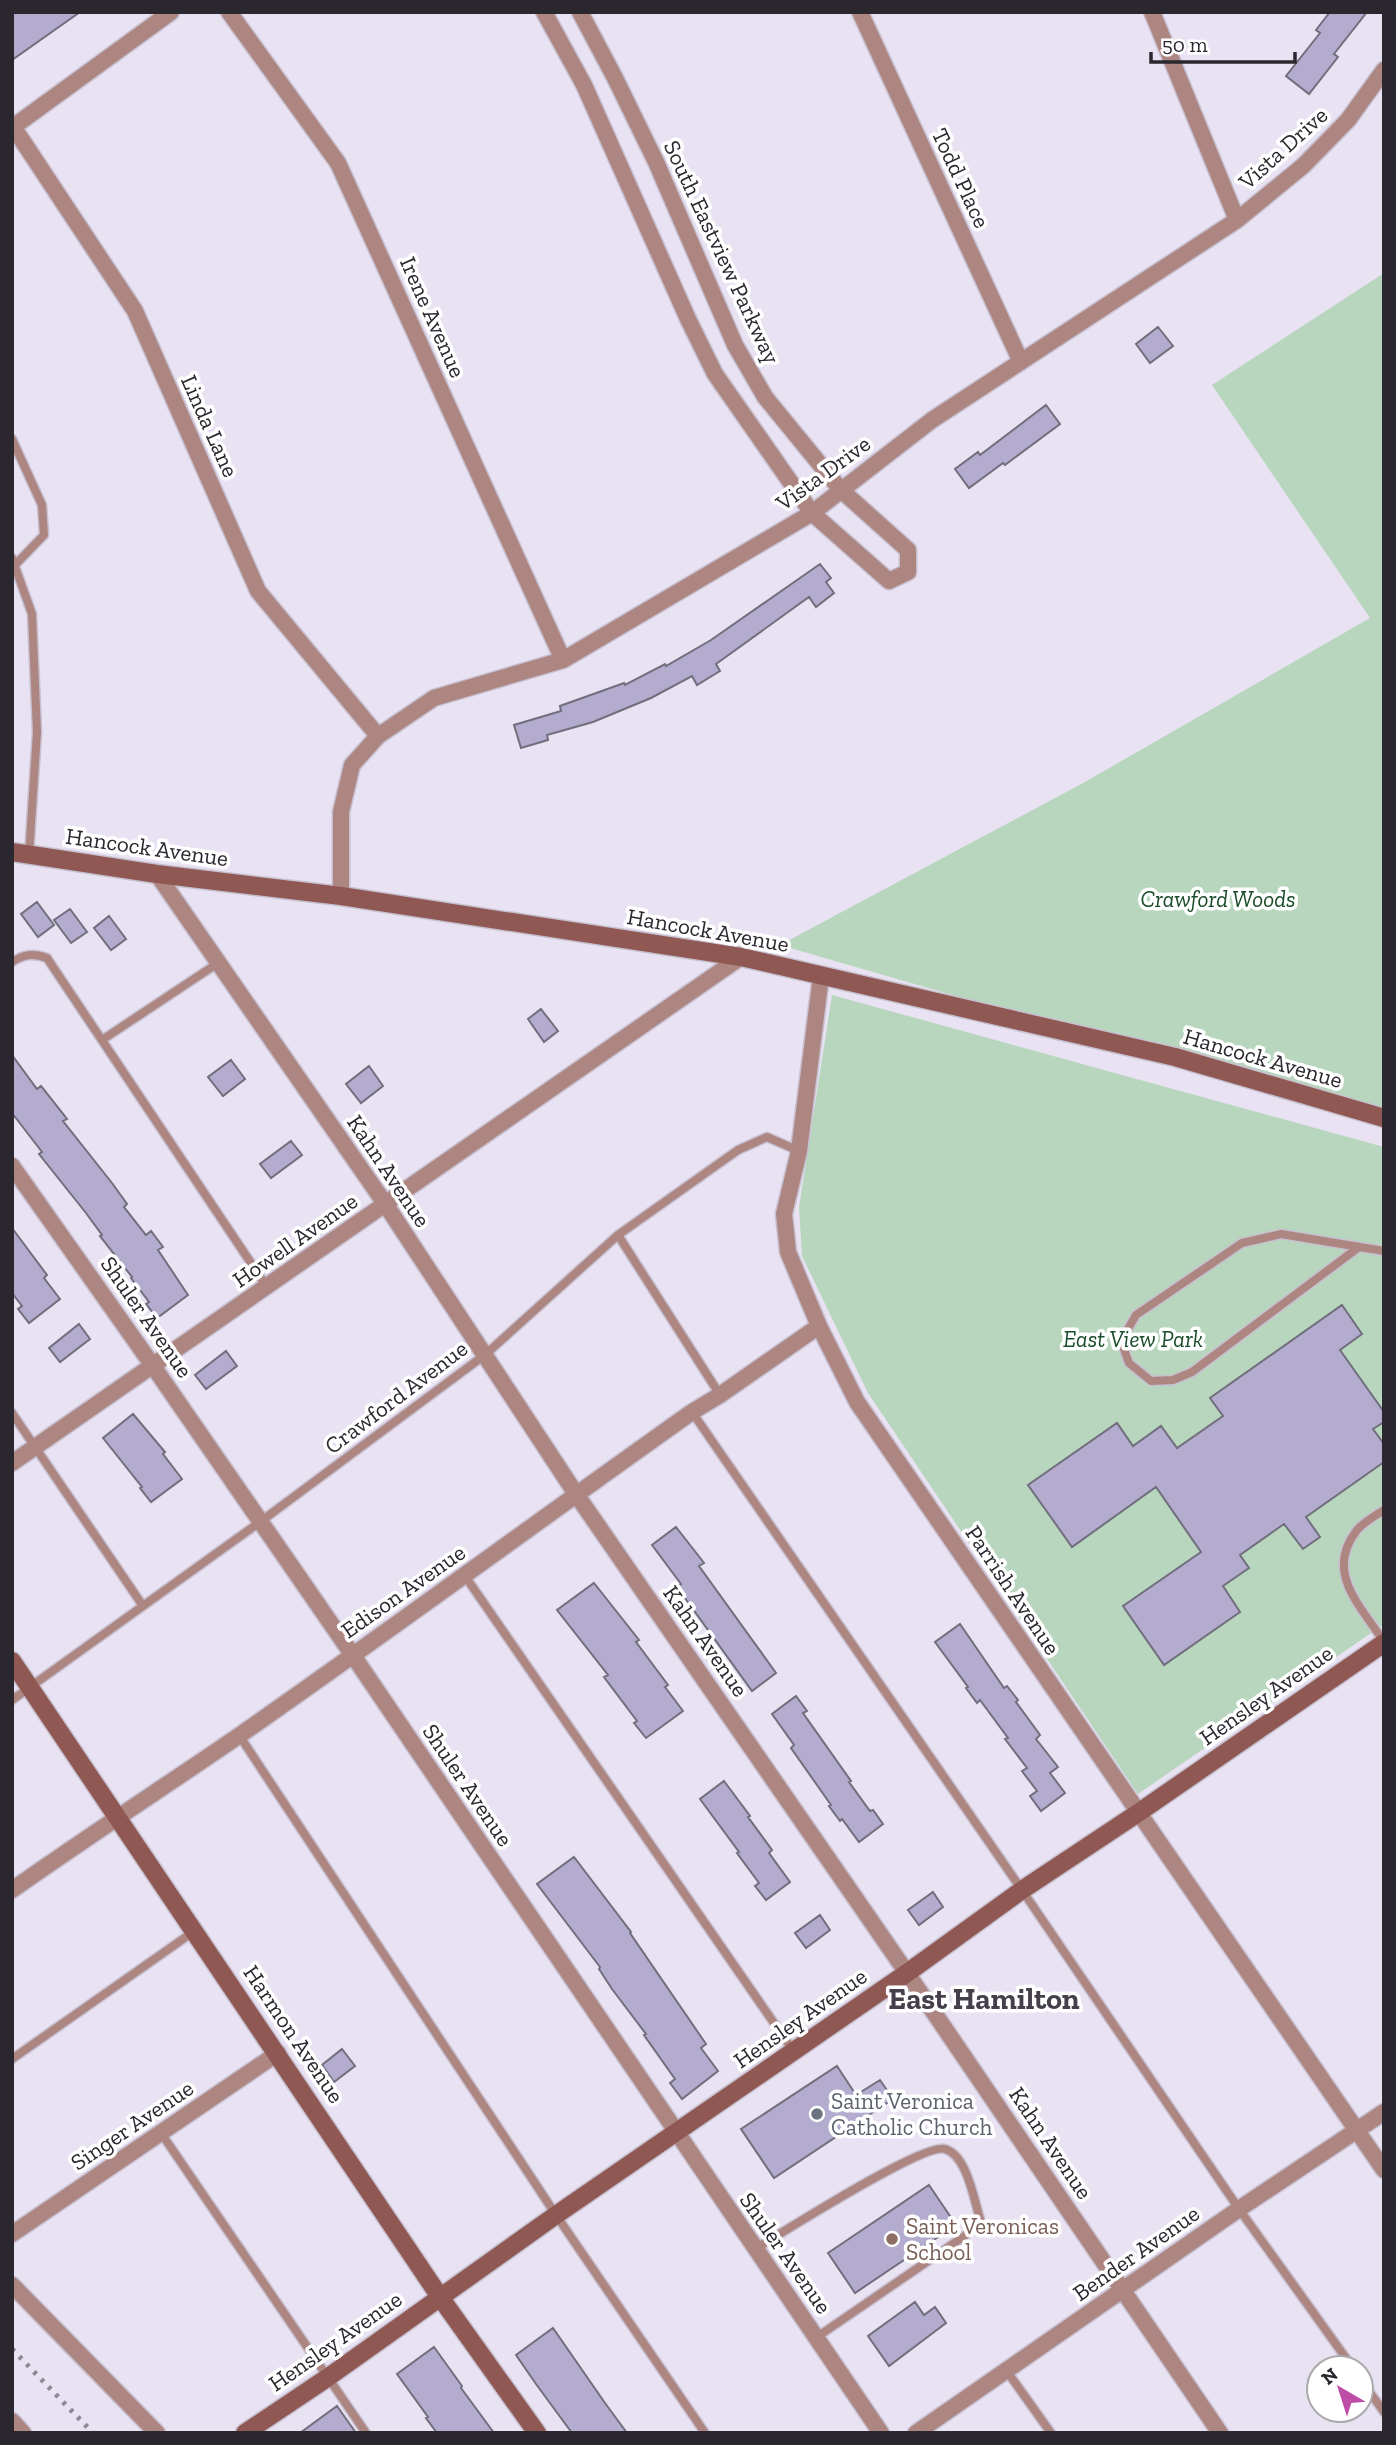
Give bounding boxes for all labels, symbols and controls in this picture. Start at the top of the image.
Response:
scale bar [1151,21,1294,65]
text: 50 m [1162,32,1208,57]
street label: Vista Drive [1232,101,1333,196]
street label: Todd Place [926,124,996,232]
street label: South Eastview Parkway [658,136,786,368]
street label: Irene Avenue [394,252,472,382]
street label: Linda Lane [175,371,245,481]
street label: Vista Drive [769,429,876,517]
street label: Hancock Avenue [64,822,230,872]
park label: Crawford Woods [1140,885,1296,913]
street label: Hancock Avenue [625,902,791,958]
street label: Hancock Avenue [1180,1022,1346,1094]
street label: Kahn Avenue [341,1110,437,1232]
street label: Howell Avenue [227,1187,363,1293]
street label: Shuler Avenue [95,1251,199,1383]
park label: East View Park [1063,1325,1203,1353]
street label: Crawford Avenue [319,1334,473,1460]
street label: Parrish Avenue [959,1520,1067,1660]
street label: Edison Avenue [336,1538,470,1644]
street label: Kahn Avenue [657,1580,755,1702]
street label: Hensley Avenue [1194,1639,1338,1751]
street label: Shuler Avenue [417,1718,519,1852]
street label: Harmon Avenue [238,1960,350,2108]
street label: Hensley Avenue [728,1962,872,2074]
district label: East Hamilton [888,1981,1080,2017]
street label: Singer Avenue [65,2074,199,2176]
street label: Kahn Avenue [1003,2082,1099,2204]
place label: Saint Veronica Catholic Church [831,2087,993,2141]
marker: Saint Veronica Catholic Church [809,2106,825,2122]
street label: Shuler Avenue [734,2187,838,2319]
street label: Bender Avenue [1067,2199,1205,2307]
place label: Saint Veronicas School [906,2212,1059,2266]
marker: Saint Veronicas School [884,2231,900,2247]
street label: Hensley Avenue [263,2285,407,2397]
north arrow [1305,2354,1375,2424]
text: N [1317,2363,1342,2390]

